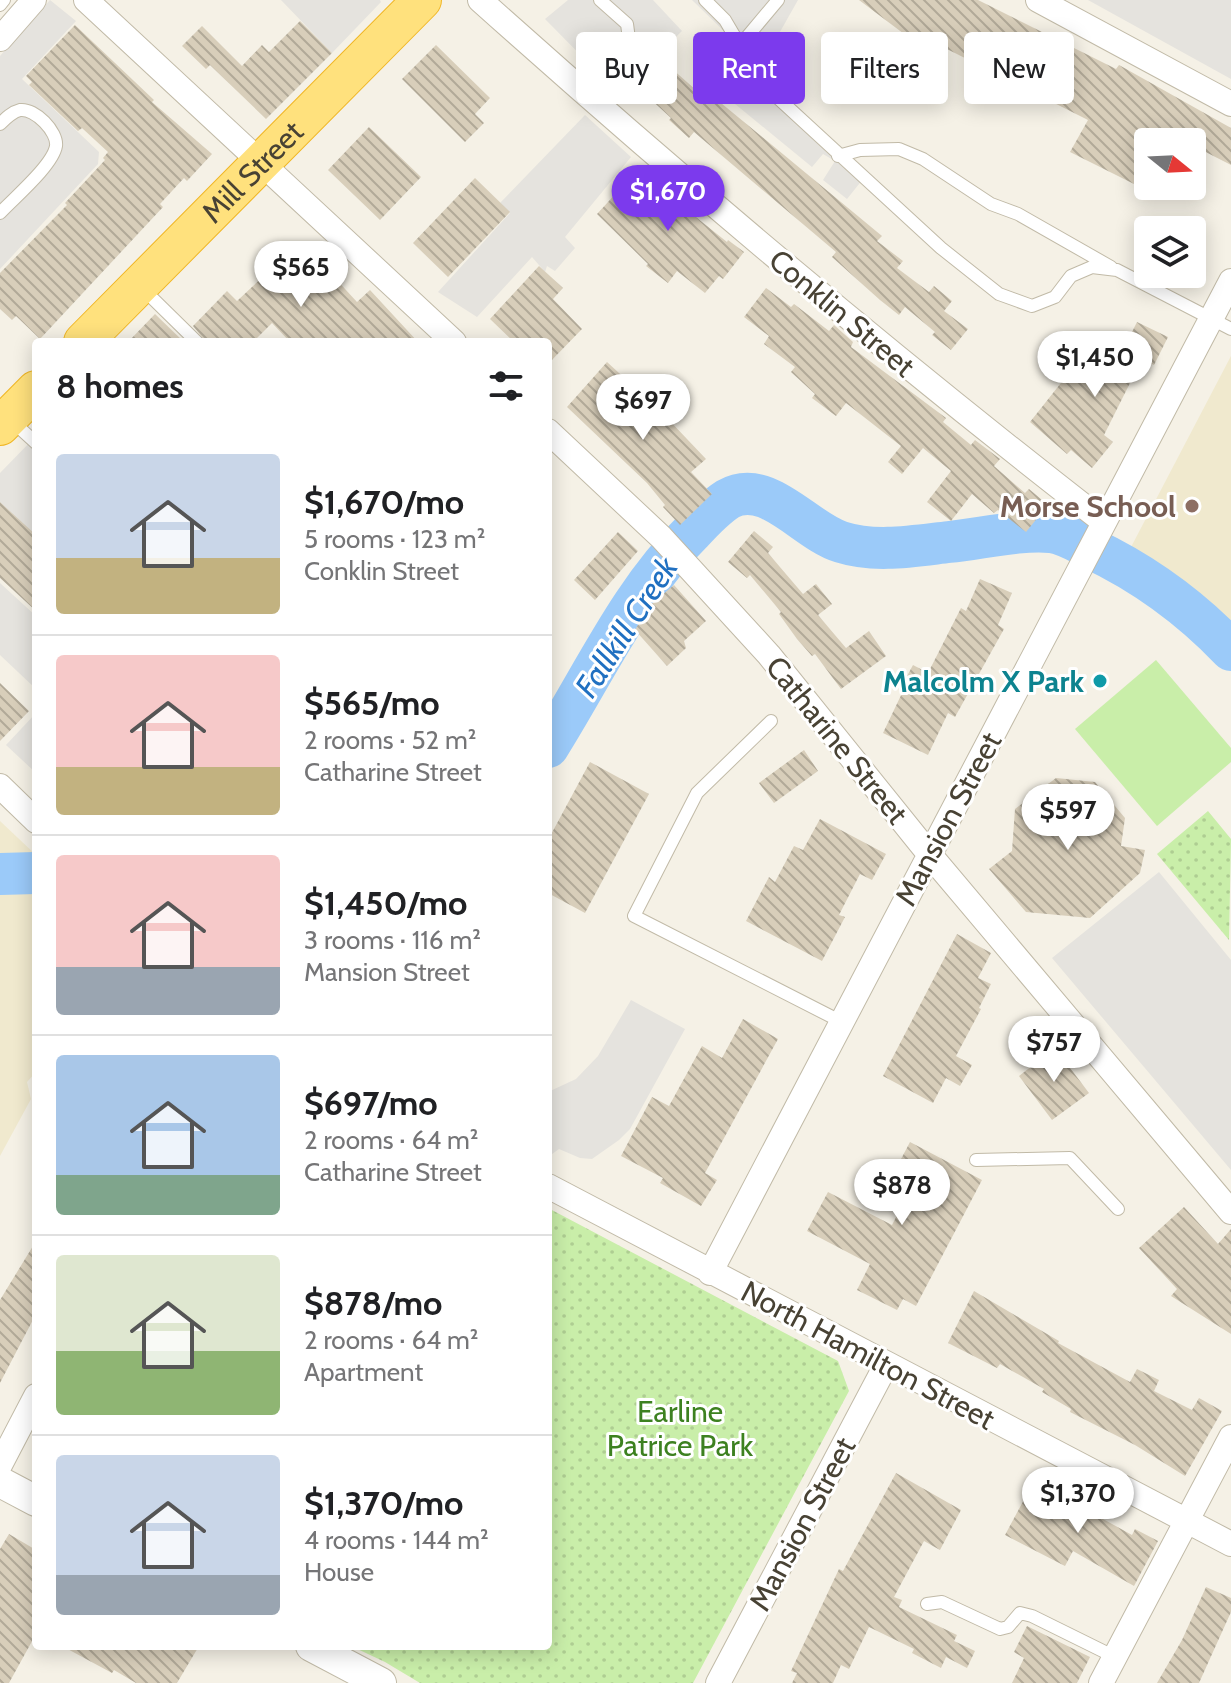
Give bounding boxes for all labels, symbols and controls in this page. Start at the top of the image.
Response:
chip: Buy [576,32,677,104]
chip: Rent [693,32,805,104]
chip: Filters [821,32,948,104]
chip: New [964,32,1074,104]
street label: Mill Street [194,113,310,230]
north arrow [1134,128,1206,200]
map controls [1134,128,1206,288]
pin: $1,670 [603,165,733,233]
text: $1,670 [630,175,706,207]
button: layers [1134,216,1206,288]
pin: $565 [254,241,348,309]
street label: Conklin Street [762,241,922,385]
text: $565 [272,251,330,283]
pin: $1,450 [1030,331,1160,399]
text: $1,450 [1055,341,1135,373]
icon: filters [484,364,528,408]
text: 8 homes [56,365,184,407]
pin: $697 [596,374,690,442]
text: $697 [614,384,672,416]
text: $1,670/mo [304,481,464,523]
icon: home [120,486,216,582]
place label: Morse School [1000,488,1176,525]
marker: Morse School [1183,497,1201,515]
text: 5 rooms · 123 m² [304,523,485,555]
water label: Fallkill Creek [566,548,686,704]
text: Conklin Street [304,555,459,587]
street label: Catharine Street [758,649,916,831]
place label: Malcolm X Park [883,663,1084,700]
marker: Malcolm X Park [1091,672,1109,690]
text: $565/mo [304,682,440,724]
icon: home [120,687,216,783]
text: 2 rooms · 52 m² [304,724,476,756]
street label: Mansion Street [887,726,1009,912]
text: Catharine Street [304,756,482,788]
pin: $597 [1021,784,1115,852]
text: $597 [1040,794,1096,826]
text: $1,450/mo [304,882,467,924]
icon: home [120,887,216,983]
text: 3 rooms · 116 m² [304,924,481,956]
text: Mansion Street [304,956,470,988]
pin: $757 [1007,1016,1101,1084]
text: $757 [1026,1026,1082,1058]
text: $697/mo [304,1082,438,1124]
icon: home [120,1087,216,1183]
text: 2 rooms · 64 m² [304,1124,479,1156]
text: Catharine Street [304,1156,482,1188]
pin: $878 [855,1159,949,1227]
text: $878 [872,1169,932,1201]
street label: North Hamilton Street [735,1273,1001,1437]
text: $878/mo [304,1282,442,1324]
icon: home [120,1287,216,1383]
text: 2 rooms · 64 m² [304,1324,479,1356]
text: Apartment [304,1356,423,1388]
park label: Earline Patrice Park [607,1393,754,1464]
street label: Mansion Street [741,1431,863,1617]
pin: $1,370 [1013,1467,1143,1535]
text: $1,370 [1040,1477,1116,1509]
text: $1,370/mo [304,1482,463,1524]
icon: home [120,1487,216,1583]
text: 4 rooms · 144 m² [304,1524,489,1556]
text: House [304,1556,374,1588]

